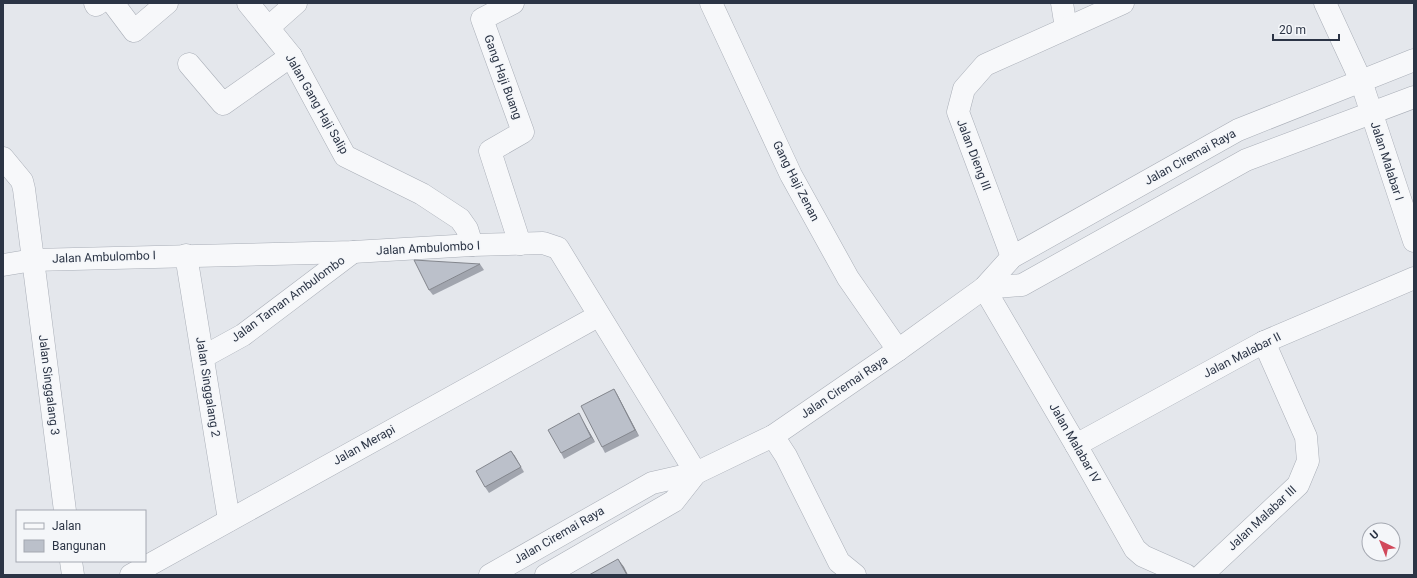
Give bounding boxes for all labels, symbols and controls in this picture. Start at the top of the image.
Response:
scale bar [1273,16,1339,42]
text: 20 m [1279,23,1306,37]
street label: Gang Haji Buang [481,33,525,121]
street label: Jalan Gang Haji Salip [283,51,352,157]
street label: Jalan Dieng III [954,117,994,193]
street label: Jalan Malabar I [1368,120,1406,202]
street label: Jalan Ciremai Raya [1142,126,1238,188]
street label: Gang Haji Zenan [770,139,822,223]
street label: Jalan Ambulombo I [376,238,480,258]
street label: Jalan Ambulombo I [52,248,156,266]
street label: Jalan Taman Ambulombo [228,253,348,345]
street label: Jalan Malabar II [1201,329,1283,381]
street label: Jalan Singgalang 3 [36,334,62,436]
street label: Jalan Singgalang 2 [193,336,223,438]
street label: Jalan Ciremai Raya [798,353,890,421]
street label: Jalan Malabar IV [1046,401,1104,486]
street label: Jalan Merapi [330,422,398,468]
street label: Jalan Malabar III [1225,483,1299,553]
street label: Jalan Ciremai Raya [511,503,607,567]
legend [16,510,146,562]
text: Jalan [52,519,81,533]
north arrow [1361,522,1401,562]
text: U [1367,528,1382,542]
text: Bangunan [52,539,106,553]

